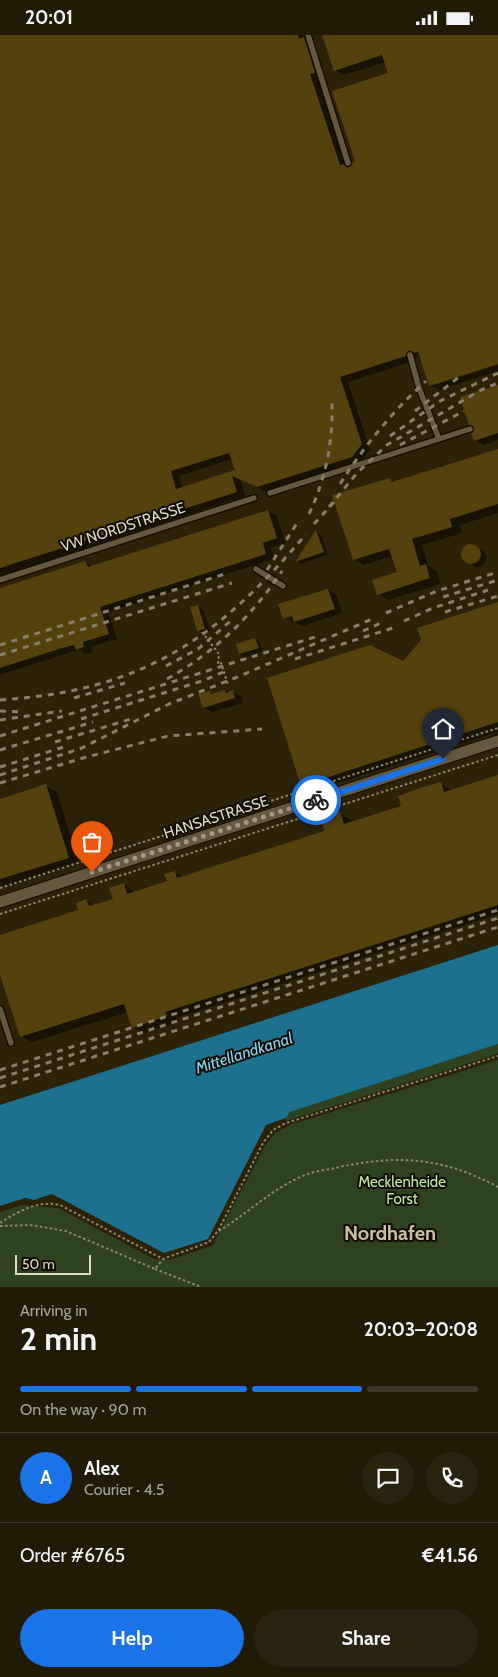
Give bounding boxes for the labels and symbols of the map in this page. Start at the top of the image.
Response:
street label: VW NORDSTRASSE [59,498,187,556]
pin [422,708,464,759]
courier [291,775,341,825]
street label: HANSASTRASSE [161,792,271,842]
pin [71,821,113,872]
water label: Mittellandkanal [192,1028,295,1078]
park label: Mecklenheide Forst [358,1173,446,1208]
district label: Nordhafen [344,1221,436,1245]
scale bar [15,1252,91,1275]

